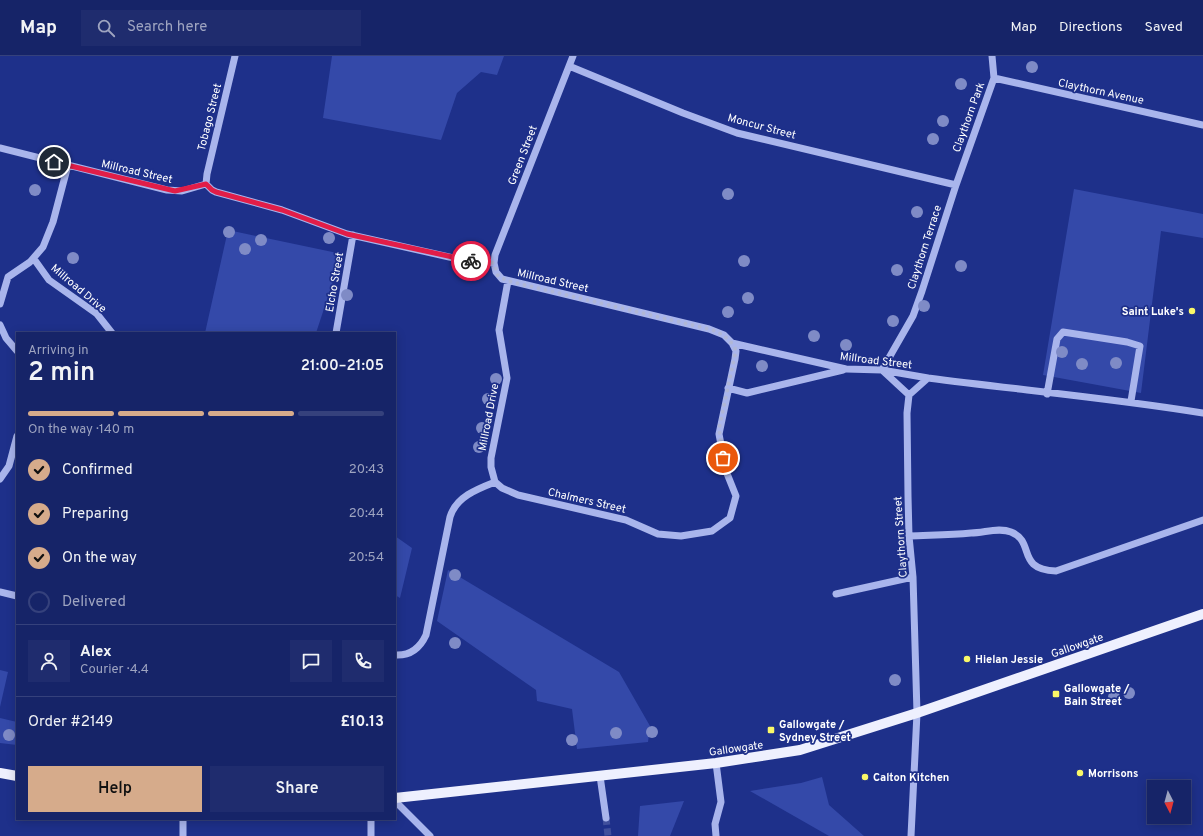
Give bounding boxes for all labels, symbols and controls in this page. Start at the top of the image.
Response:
search box [81,10,361,46]
text: Map [20,16,57,40]
icon: search [95,17,117,39]
text: Search here [127,18,207,37]
text: Map [1011,19,1037,36]
text: Directions [1059,19,1123,36]
text: Saved [1145,19,1183,36]
street label: Claythorn Avenue [1057,76,1145,108]
street label: Claythorn Park [950,80,988,154]
street label: Tobago Street [195,82,225,152]
street label: Moncur Street [726,111,797,143]
street label: Green Street [505,124,541,187]
pin [37,145,71,179]
icon: home [43,151,65,173]
street label: Millroad Street [100,157,174,187]
street label: Claythorn Terrace [905,203,945,291]
courier [451,241,491,281]
icon: bike [460,250,482,272]
street label: Elcho Street [323,251,347,313]
street label: Millroad Drive [48,261,109,316]
street label: Millroad Street [516,266,590,296]
place label: Saint Luke's [1122,305,1184,319]
marker: Saint Luke's [1187,306,1197,316]
text: Arriving in [28,343,89,359]
street label: Millroad Street [839,350,913,372]
text: 2 min [28,357,95,390]
text: 21:00–21:05 [301,357,384,376]
street label: Millroad Drive [476,382,502,452]
text: On the way · 140 m [28,422,134,438]
pin [706,441,740,475]
icon: bag [712,447,734,469]
icon: check [28,459,50,481]
text: Confirmed [62,461,133,480]
text: 20:43 [349,462,384,478]
street label: Chalmers Street [546,485,627,517]
street label: Claythorn Street [891,496,911,578]
icon: check [28,503,50,525]
text: Preparing [62,505,129,524]
text: 20:44 [349,506,384,522]
icon: check [28,547,50,569]
text: On the way [62,549,137,568]
text: 20:54 [348,550,384,566]
text: Delivered [62,593,126,612]
street label: Gallowgate [1049,630,1106,661]
button: person [28,640,70,682]
button: chat [290,640,332,682]
button: phone [342,640,384,682]
text: Alex [80,643,112,662]
place label: Hielan Jessie [975,653,1043,667]
marker: Hielan Jessie [962,654,972,664]
text: Courier · 4.4 [80,662,149,678]
place label: Gallowgate / Bain Street [1064,682,1130,709]
marker: Gallowgate / Bain Street [1051,689,1061,699]
text: Order #2149 [28,713,113,732]
text: £10.13 [340,713,384,732]
place label: Gallowgate / Sydney Street [779,718,851,745]
marker: Gallowgate / Sydney Street [766,725,776,735]
street label: Gallowgate [708,738,764,760]
button: Help [28,766,202,812]
button: Share [210,766,384,812]
place label: Morrisons [1088,767,1139,781]
marker: Morrisons [1075,768,1085,778]
place label: Calton Kitchen [873,771,949,785]
marker: Calton Kitchen [860,772,870,782]
north arrow [1147,780,1191,824]
map controls [1147,780,1191,824]

